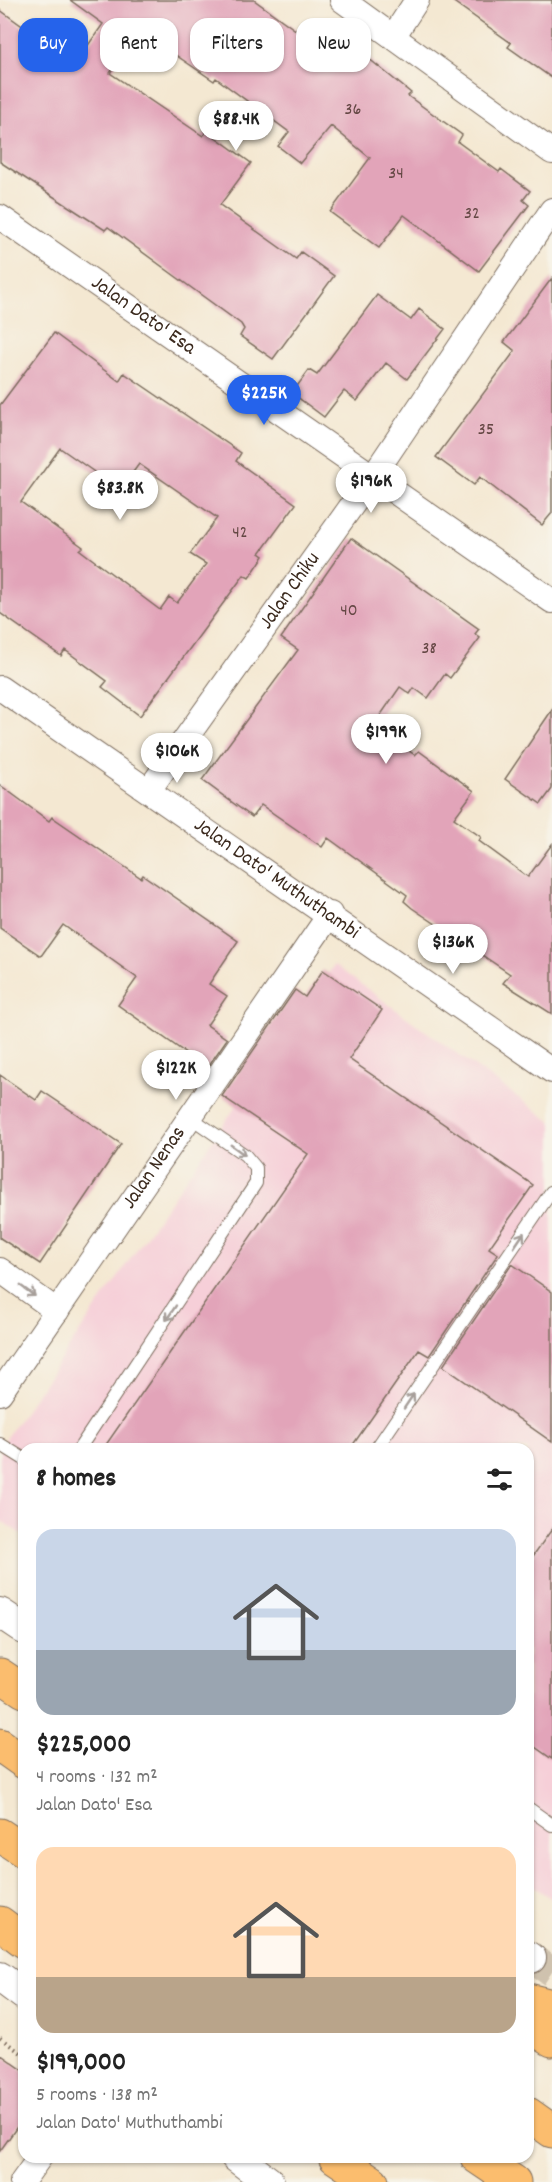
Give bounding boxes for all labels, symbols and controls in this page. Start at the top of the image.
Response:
chip: Buy [18,18,88,72]
chip: Rent [100,18,178,72]
chip: Filters [190,18,284,72]
chip: New [296,18,371,72]
house number: 36 [345,98,361,123]
pin: $88.4K [187,101,285,152]
text: $88.4K [212,106,260,134]
house number: 34 [388,162,404,187]
house number: 32 [464,202,480,227]
street label: Jalan Dato' Esa [84,269,202,364]
pin: $225K [222,375,306,426]
text: $225K [241,380,287,408]
house number: 35 [478,418,494,443]
pin: $196K [329,463,413,514]
text: $196K [350,468,392,496]
pin: $83.8K [71,470,169,521]
text: $83.8K [96,475,144,503]
house number: 42 [232,521,248,546]
street label: Jalan Chiku [253,547,329,636]
house number: 40 [340,599,358,624]
house number: 38 [421,637,437,662]
pin: $199K [344,714,428,765]
text: $199K [365,719,407,747]
pin: $106K [135,733,219,784]
text: $106K [155,738,199,766]
street label: Jalan Dato' Muthuthambi [187,811,365,948]
pin: $136K [411,924,495,975]
text: $136K [432,929,474,957]
pin: $122K [134,1050,218,1101]
text: $122K [155,1055,197,1083]
street label: Jalan Nenas [116,1121,194,1216]
one-way arrow [230,1144,246,1157]
one-way arrow [513,1232,525,1248]
one-way arrow [20,1285,36,1297]
one-way arrow [165,1304,177,1320]
one-way arrow [403,1393,415,1409]
text: 8 homes [36,1461,116,1498]
icon: filters [483,1463,516,1496]
icon: home [222,1568,330,1676]
text: $225,000 [36,1727,131,1764]
text: 4 rooms · 132 m² [36,1764,158,1792]
text: Jalan Dato' Esa [36,1792,152,1820]
icon: home [222,1886,330,1994]
text: $199,000 [36,2045,126,2082]
text: 5 rooms · 138 m² [36,2082,158,2110]
text: Jalan Dato' Muthuthambi [36,2110,223,2138]

